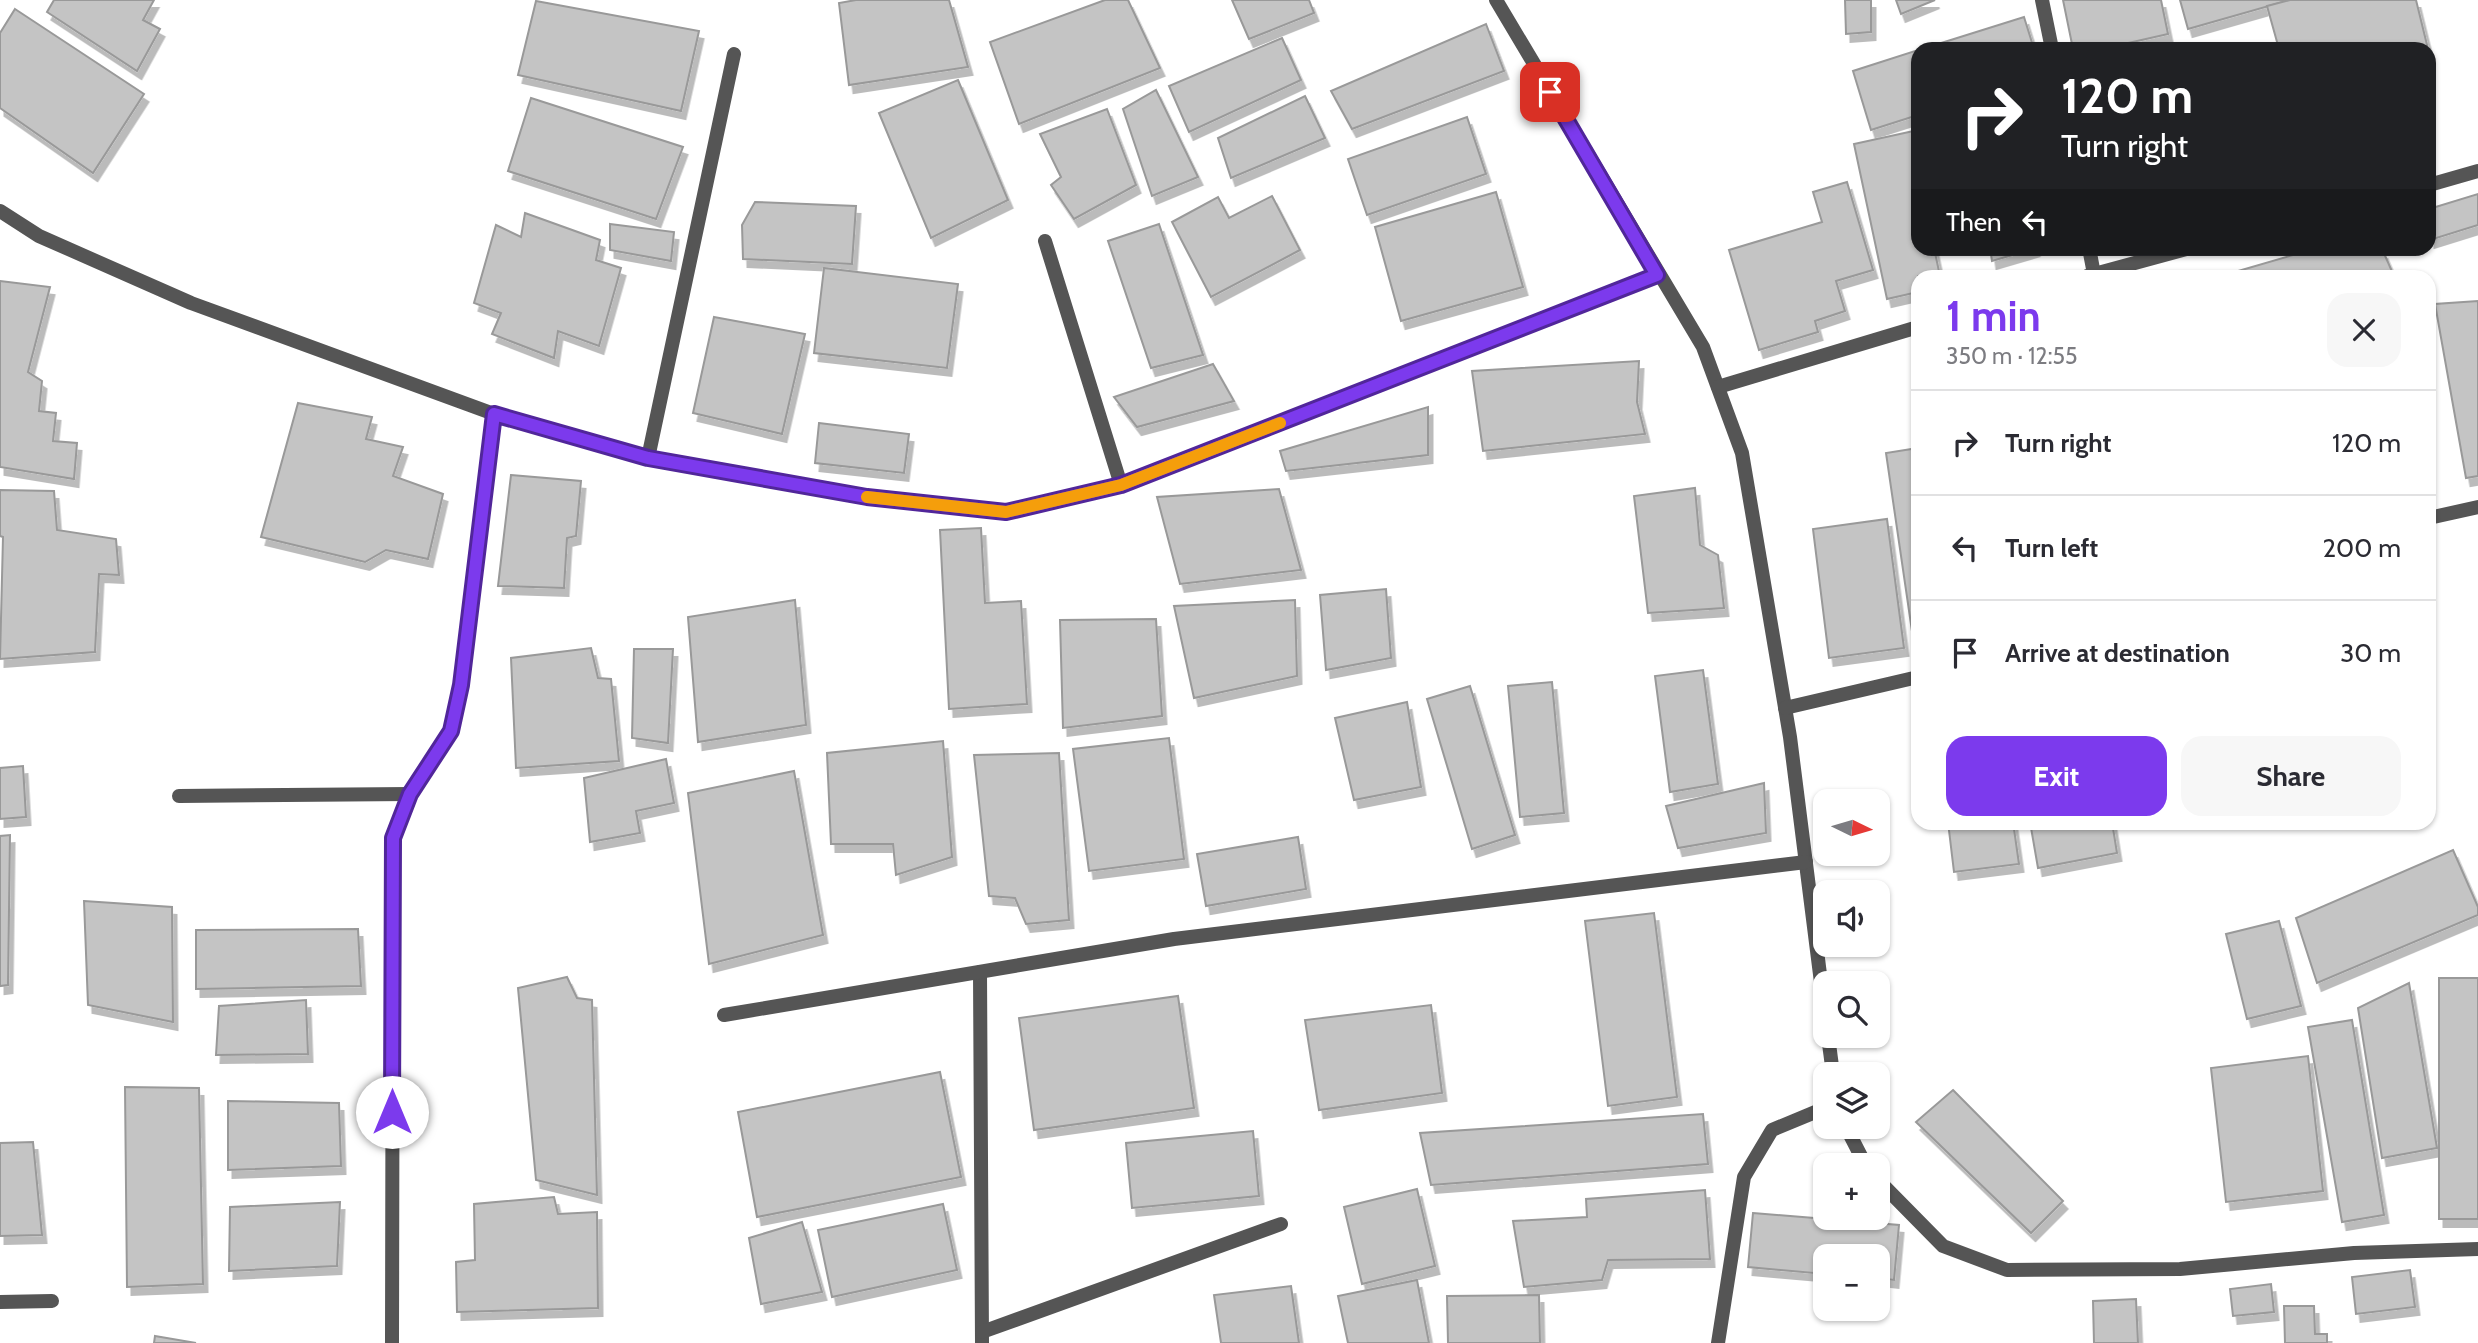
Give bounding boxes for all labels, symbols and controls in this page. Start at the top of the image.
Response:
pin [1520,62,1580,122]
text: 120 m [2061,66,2193,125]
icon: right [1946,70,2037,161]
icon: arrive [1531,73,1569,111]
text: Turn right [2061,126,2188,165]
icon: left [2016,203,2054,241]
text: Then [1946,206,2002,238]
text: 1 min [1946,290,2041,342]
button: close [2327,293,2401,367]
text: 350 m · 12:55 [1946,342,2077,370]
icon: right [1946,424,1984,462]
text: Turn right [2005,427,2111,459]
text: 120 m [2332,427,2401,459]
icon: left [1946,529,1984,567]
text: Turn left [2005,532,2098,564]
text: 200 m [2322,532,2401,564]
icon: arrive [1946,634,1984,672]
text: Arrive at destination [2005,637,2230,669]
text: 30 m [2340,637,2401,669]
button: Exit [1946,736,2167,816]
button: Share [2181,736,2401,816]
north arrow [1813,789,1890,866]
map controls [1813,789,1890,1321]
button: sound [1813,880,1890,957]
button: search [1813,971,1890,1048]
button: layers [1813,1062,1890,1139]
position arrow [355,1075,429,1149]
button: + [1813,1153,1890,1230]
button: − [1813,1244,1890,1321]

